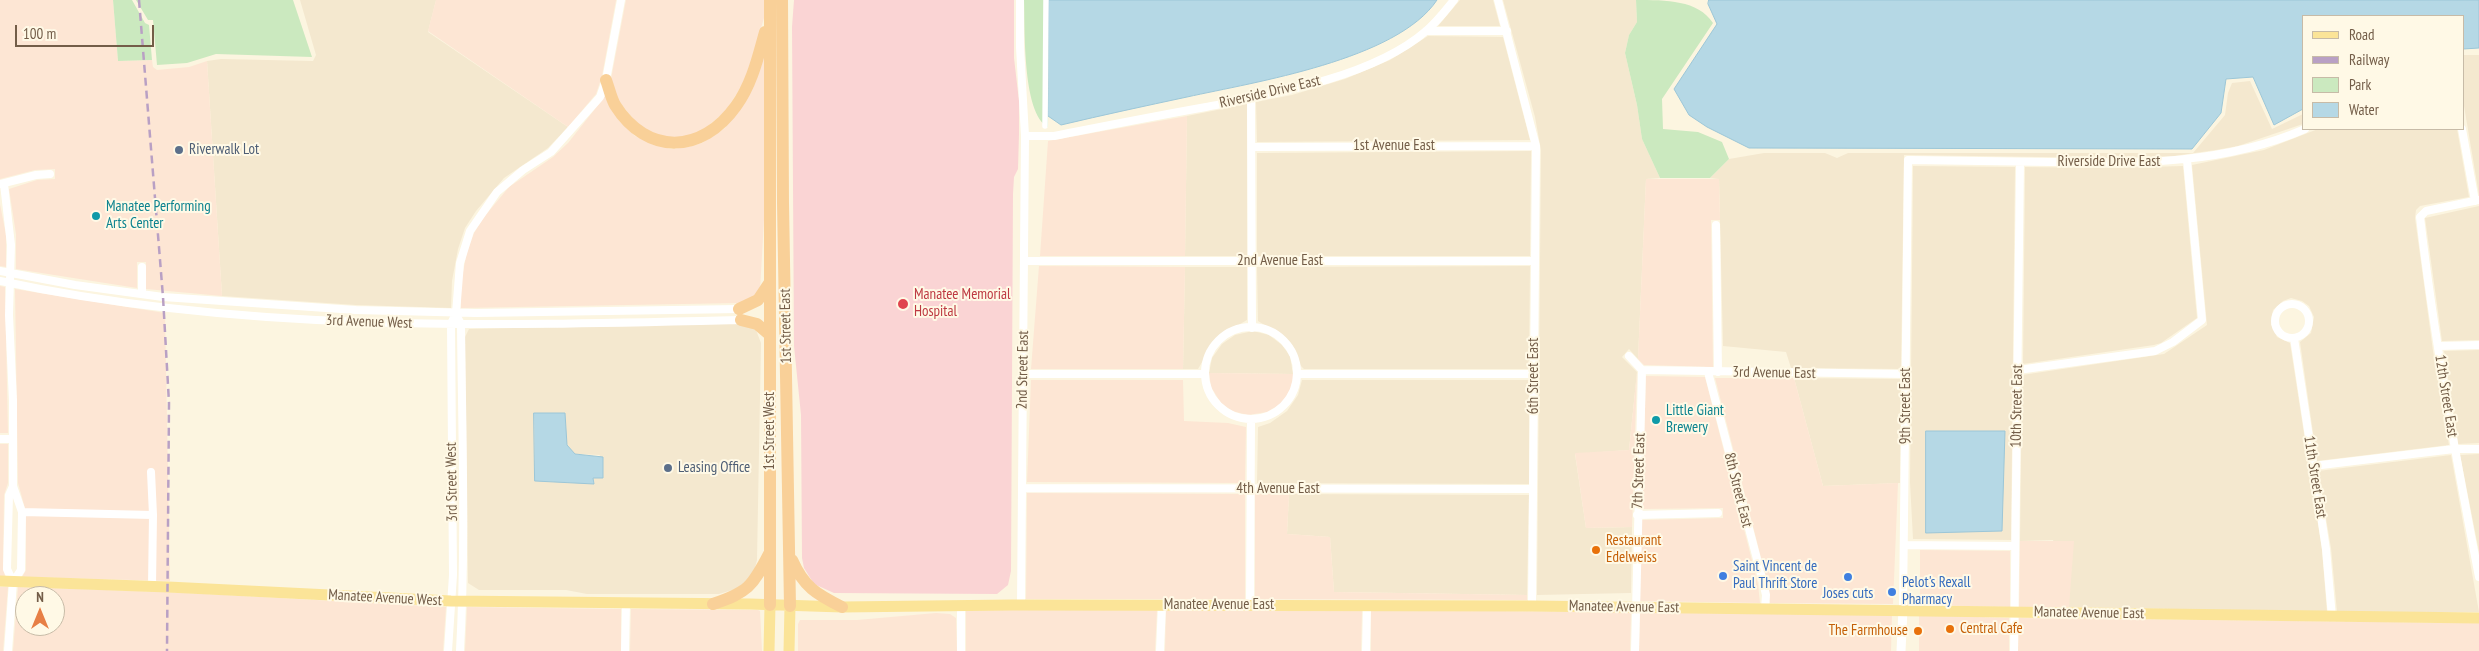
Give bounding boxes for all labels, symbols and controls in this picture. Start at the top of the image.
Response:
scale bar [18,15,156,47]
legend [2302,15,2464,130]
text: 100 m [23,24,56,43]
text: Road [2349,25,2375,44]
text: Railway [2349,50,2389,69]
street label: Riverside Drive East [1218,72,1322,112]
text: Park [2349,75,2371,94]
text: Water [2349,100,2379,119]
street label: 1st Avenue East [1353,137,1435,155]
place label: Riverwalk Lot [189,141,259,159]
marker: Riverwalk Lot [173,144,185,156]
street label: Riverside Drive East [2058,153,2160,171]
place label: Manatee Performing Arts Center [106,198,211,233]
marker: Manatee Performing Arts Center [90,210,102,222]
street label: 2nd Avenue East [1237,252,1323,270]
place label: Manatee Memorial Hospital [914,286,1010,321]
street label: 1st Street East [776,288,796,364]
marker: Manatee Memorial Hospital [896,297,910,311]
street label: 3rd Avenue West [325,311,413,333]
street label: 2nd Street East [1013,330,1033,410]
street label: 6th Street East [1525,338,1543,414]
street label: 12th Street East [2431,353,2461,439]
street label: 3rd Avenue East [1732,363,1816,383]
street label: 10th Street East [2007,364,2027,448]
street label: 9th Street East [1897,368,1915,444]
street label: 1st Street West [761,392,779,470]
place label: Little Giant Brewery [1666,402,1724,437]
marker: Little Giant Brewery [1650,414,1662,426]
street label: 7th Street East [1629,433,1649,509]
street label: 11th Street East [2300,434,2330,520]
street label: 3rd Street West [442,442,462,522]
street label: 8th Street East [1720,451,1756,529]
place label: Leasing Office [678,459,750,477]
marker: Leasing Office [662,462,674,474]
street label: 4th Avenue East [1236,480,1320,498]
place label: Restaurant Edelweiss [1606,532,1661,567]
marker: Restaurant Edelweiss [1590,544,1602,556]
place label: Saint Vincent de Paul Thrift Store [1733,558,1817,593]
marker: Saint Vincent de Paul Thrift Store [1717,570,1729,582]
marker: Joses cuts [1842,571,1854,583]
place label: Pelot's Rexall Pharmacy [1902,574,1971,609]
place label: Joses cuts [1823,585,1873,603]
north arrow [15,586,65,636]
street label: Manatee Avenue West [328,586,442,610]
marker: Pelot's Rexall Pharmacy [1886,586,1898,598]
text: N [36,588,44,606]
street label: Manatee Avenue East [1164,596,1274,614]
street label: Manatee Avenue East [1569,597,1679,617]
street label: Manatee Avenue East [2034,603,2144,623]
place label: Central Cafe [1960,620,2023,638]
place label: The Farmhouse [1828,622,1908,640]
marker: Central Cafe [1944,623,1956,635]
marker: The Farmhouse [1912,625,1924,637]

